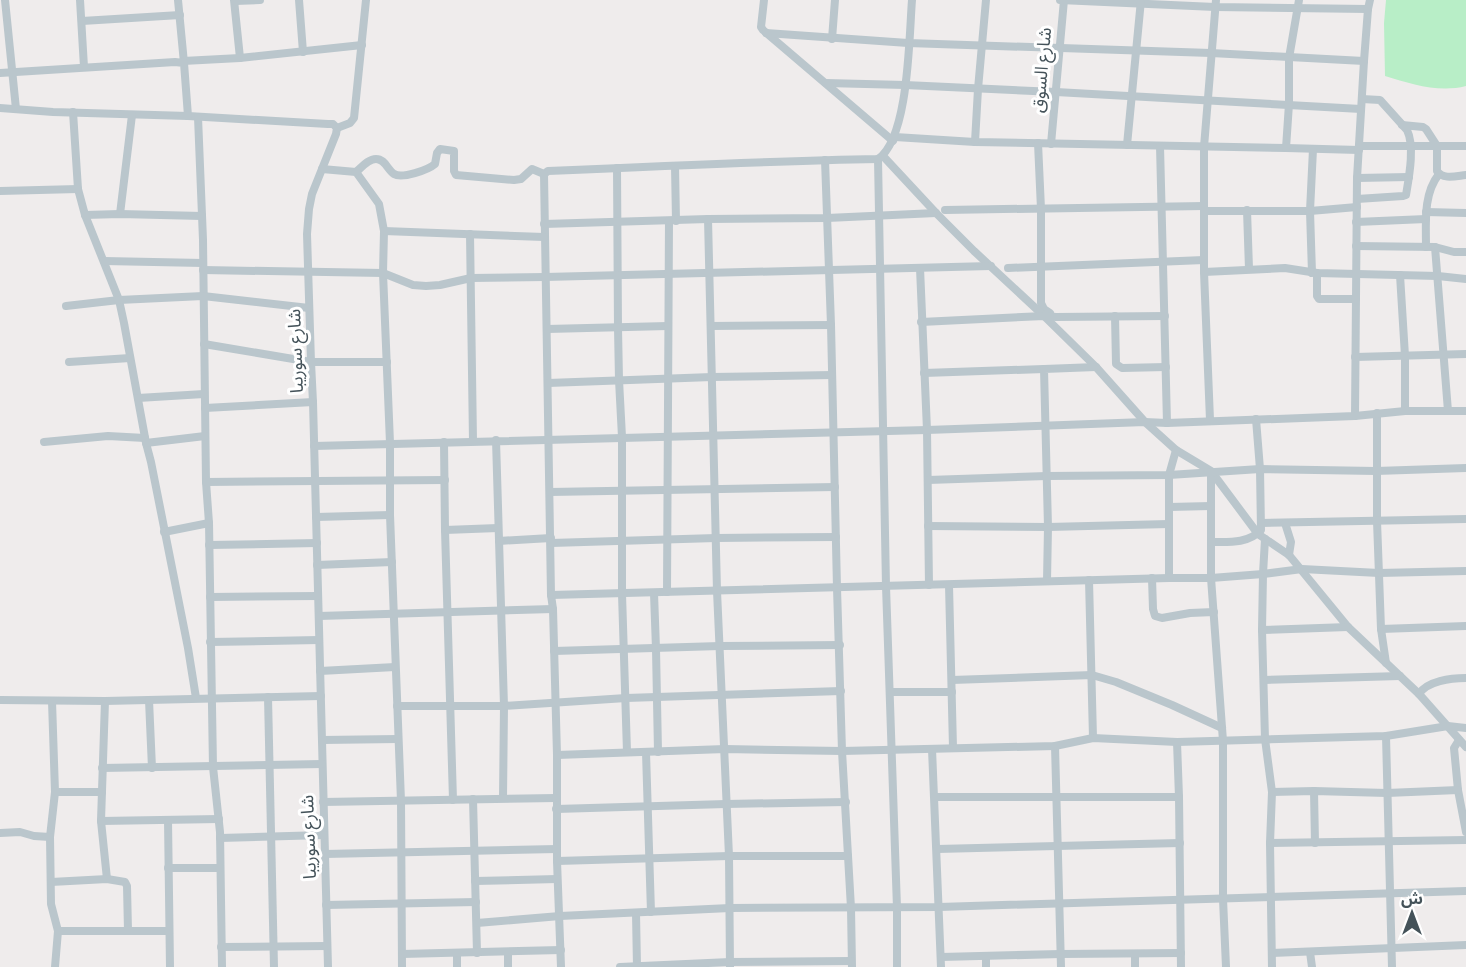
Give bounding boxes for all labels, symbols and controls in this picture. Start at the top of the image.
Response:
street label: شارع السوق [1024,26,1059,114]
street label: شارع سوريبا [280,308,311,394]
street label: شارع سوريبا [293,794,324,880]
north arrow [1382,883,1442,943]
text: ش [1401,886,1423,910]

